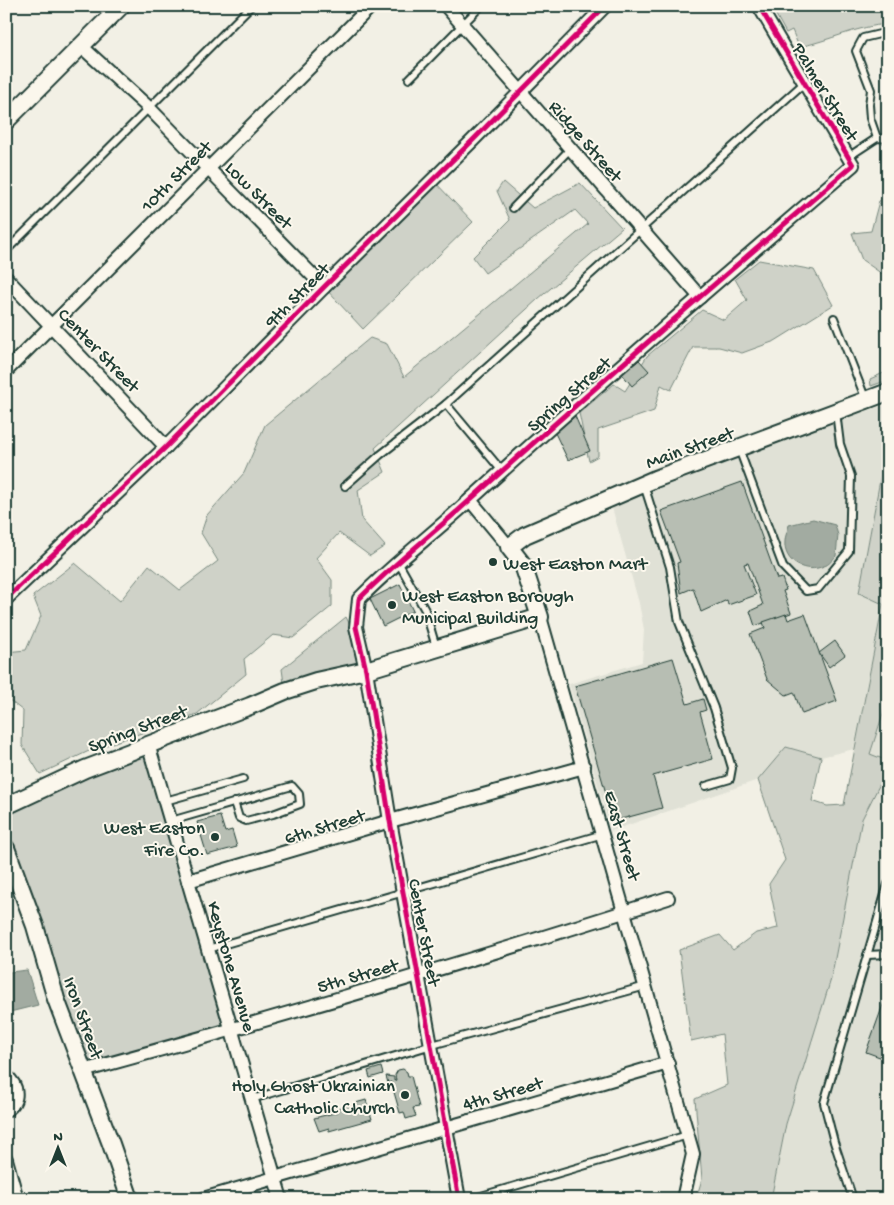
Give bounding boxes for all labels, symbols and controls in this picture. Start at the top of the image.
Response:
street label: Palmer Street [785,39,863,148]
street label: Ridge Street [543,97,628,190]
street label: 10th Street [136,135,220,219]
street label: Low Street [219,158,298,237]
street label: 9th Street [260,258,337,335]
street label: Center Street [51,304,145,400]
street label: Spring Street [524,351,619,438]
street label: Main Street [643,422,739,476]
place label: West Easton Mart [503,554,649,577]
marker: West Easton Mart [487,556,499,568]
place label: West Easton Borough Municipal Building [402,586,574,631]
marker: West Easton Borough Municipal Building [386,599,398,611]
street label: Spring Street [86,700,193,760]
street label: East Street [597,788,645,886]
street label: 6th Street [282,805,370,851]
place label: West Easton Fire Co. [104,818,205,863]
marker: West Easton Fire Co. [209,831,221,843]
street label: Center Street [401,877,445,990]
street label: Keystone Avenue [200,899,259,1035]
street label: 5th Street [315,954,403,1000]
street label: Iron Street [56,974,108,1064]
street label: 4th Street [460,1072,548,1118]
place label: Holy Ghost Ukrainian Catholic Church [231,1076,395,1121]
marker: Holy Ghost Ukrainian Catholic Church [399,1089,411,1101]
north arrow [32,1122,82,1172]
text: N [53,1129,63,1146]

